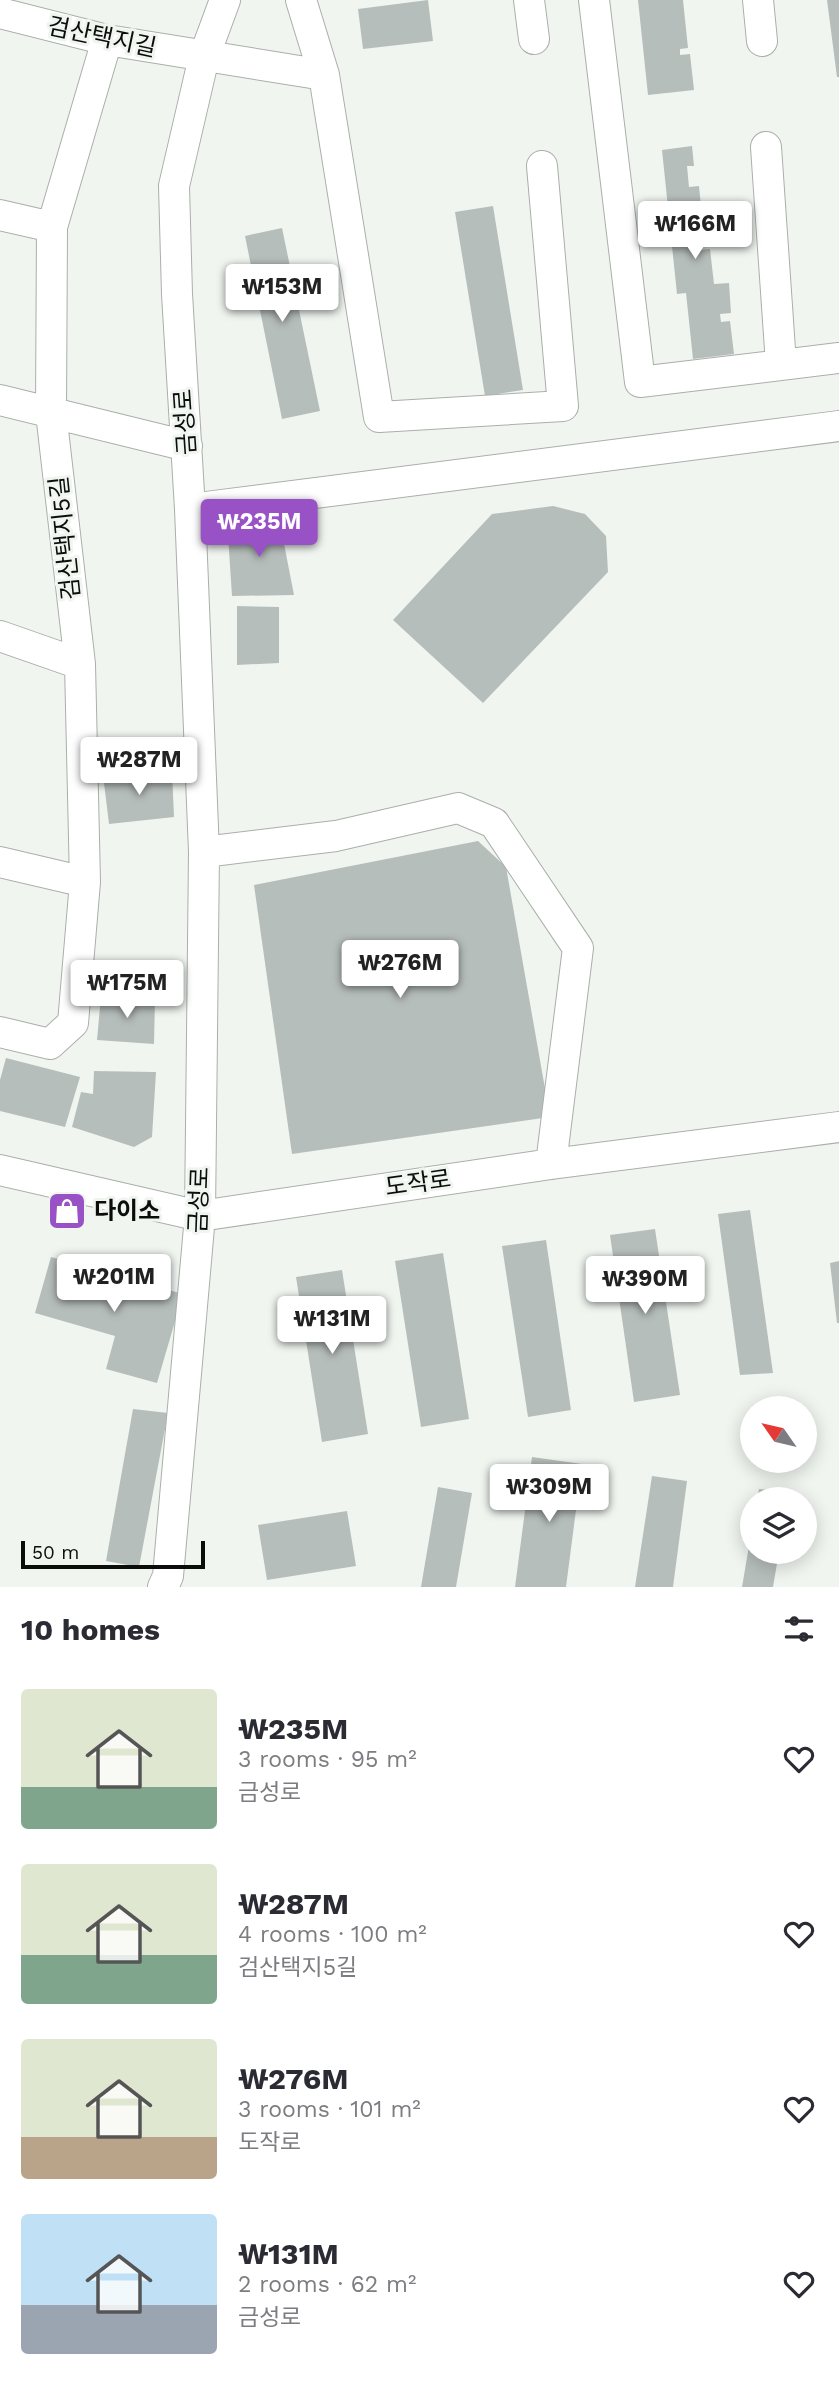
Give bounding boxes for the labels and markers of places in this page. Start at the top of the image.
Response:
pin: ₩166M [646,202,744,261]
pin: ₩153M [233,264,331,324]
pin: ₩235M [210,500,308,559]
pin: ₩287M [90,738,188,797]
pin: ₩276M [351,940,449,1000]
pin: ₩175M [78,960,176,1020]
shop icon: 다이소 [46,1190,88,1232]
place label: 다이소 [94,1197,160,1225]
pin: ₩201M [65,1254,163,1314]
pin: ₩390M [596,1256,694,1316]
pin: ₩131M [283,1296,381,1356]
pin: ₩309M [500,1464,598,1524]

